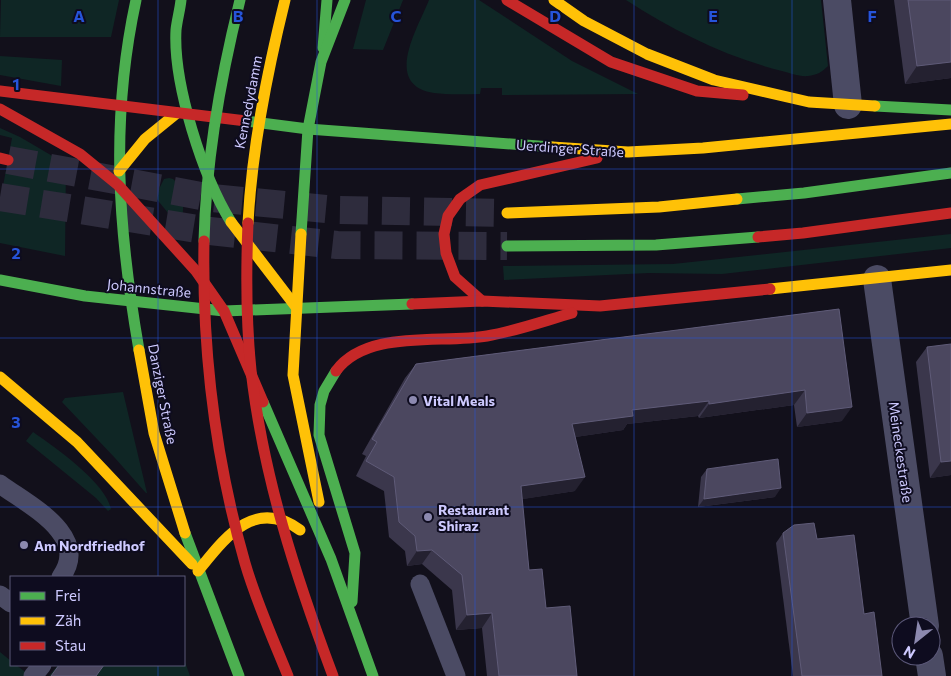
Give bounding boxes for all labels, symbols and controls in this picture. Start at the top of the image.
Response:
text: A [73,6,85,25]
text: B [233,6,244,25]
text: C [391,6,402,25]
text: D [549,6,561,25]
text: E [708,6,718,25]
text: F [867,6,877,25]
street label: Kennedydamm [231,54,265,150]
text: 1 [12,74,20,93]
street label: Uerdinger Straße [515,136,625,160]
text: 2 [11,243,21,262]
street label: Johannstraße [106,275,192,301]
street label: Danziger Straße [145,342,181,446]
place label: Vital Meals [423,392,496,409]
marker: Vital Meals [407,394,419,406]
street label: Meineckestraße [885,400,917,504]
text: 3 [11,412,21,431]
place label: Restaurant Shiraz [438,501,509,534]
marker: Restaurant Shiraz [422,511,434,523]
place label: Am Nordfriedhof [34,537,145,554]
marker: Am Nordfriedhof [18,539,30,551]
legend [10,576,185,666]
text: Frei [55,586,81,604]
text: Zäh [55,611,81,629]
north arrow [891,616,941,666]
text: Stau [55,636,86,654]
text: N [900,643,918,663]

